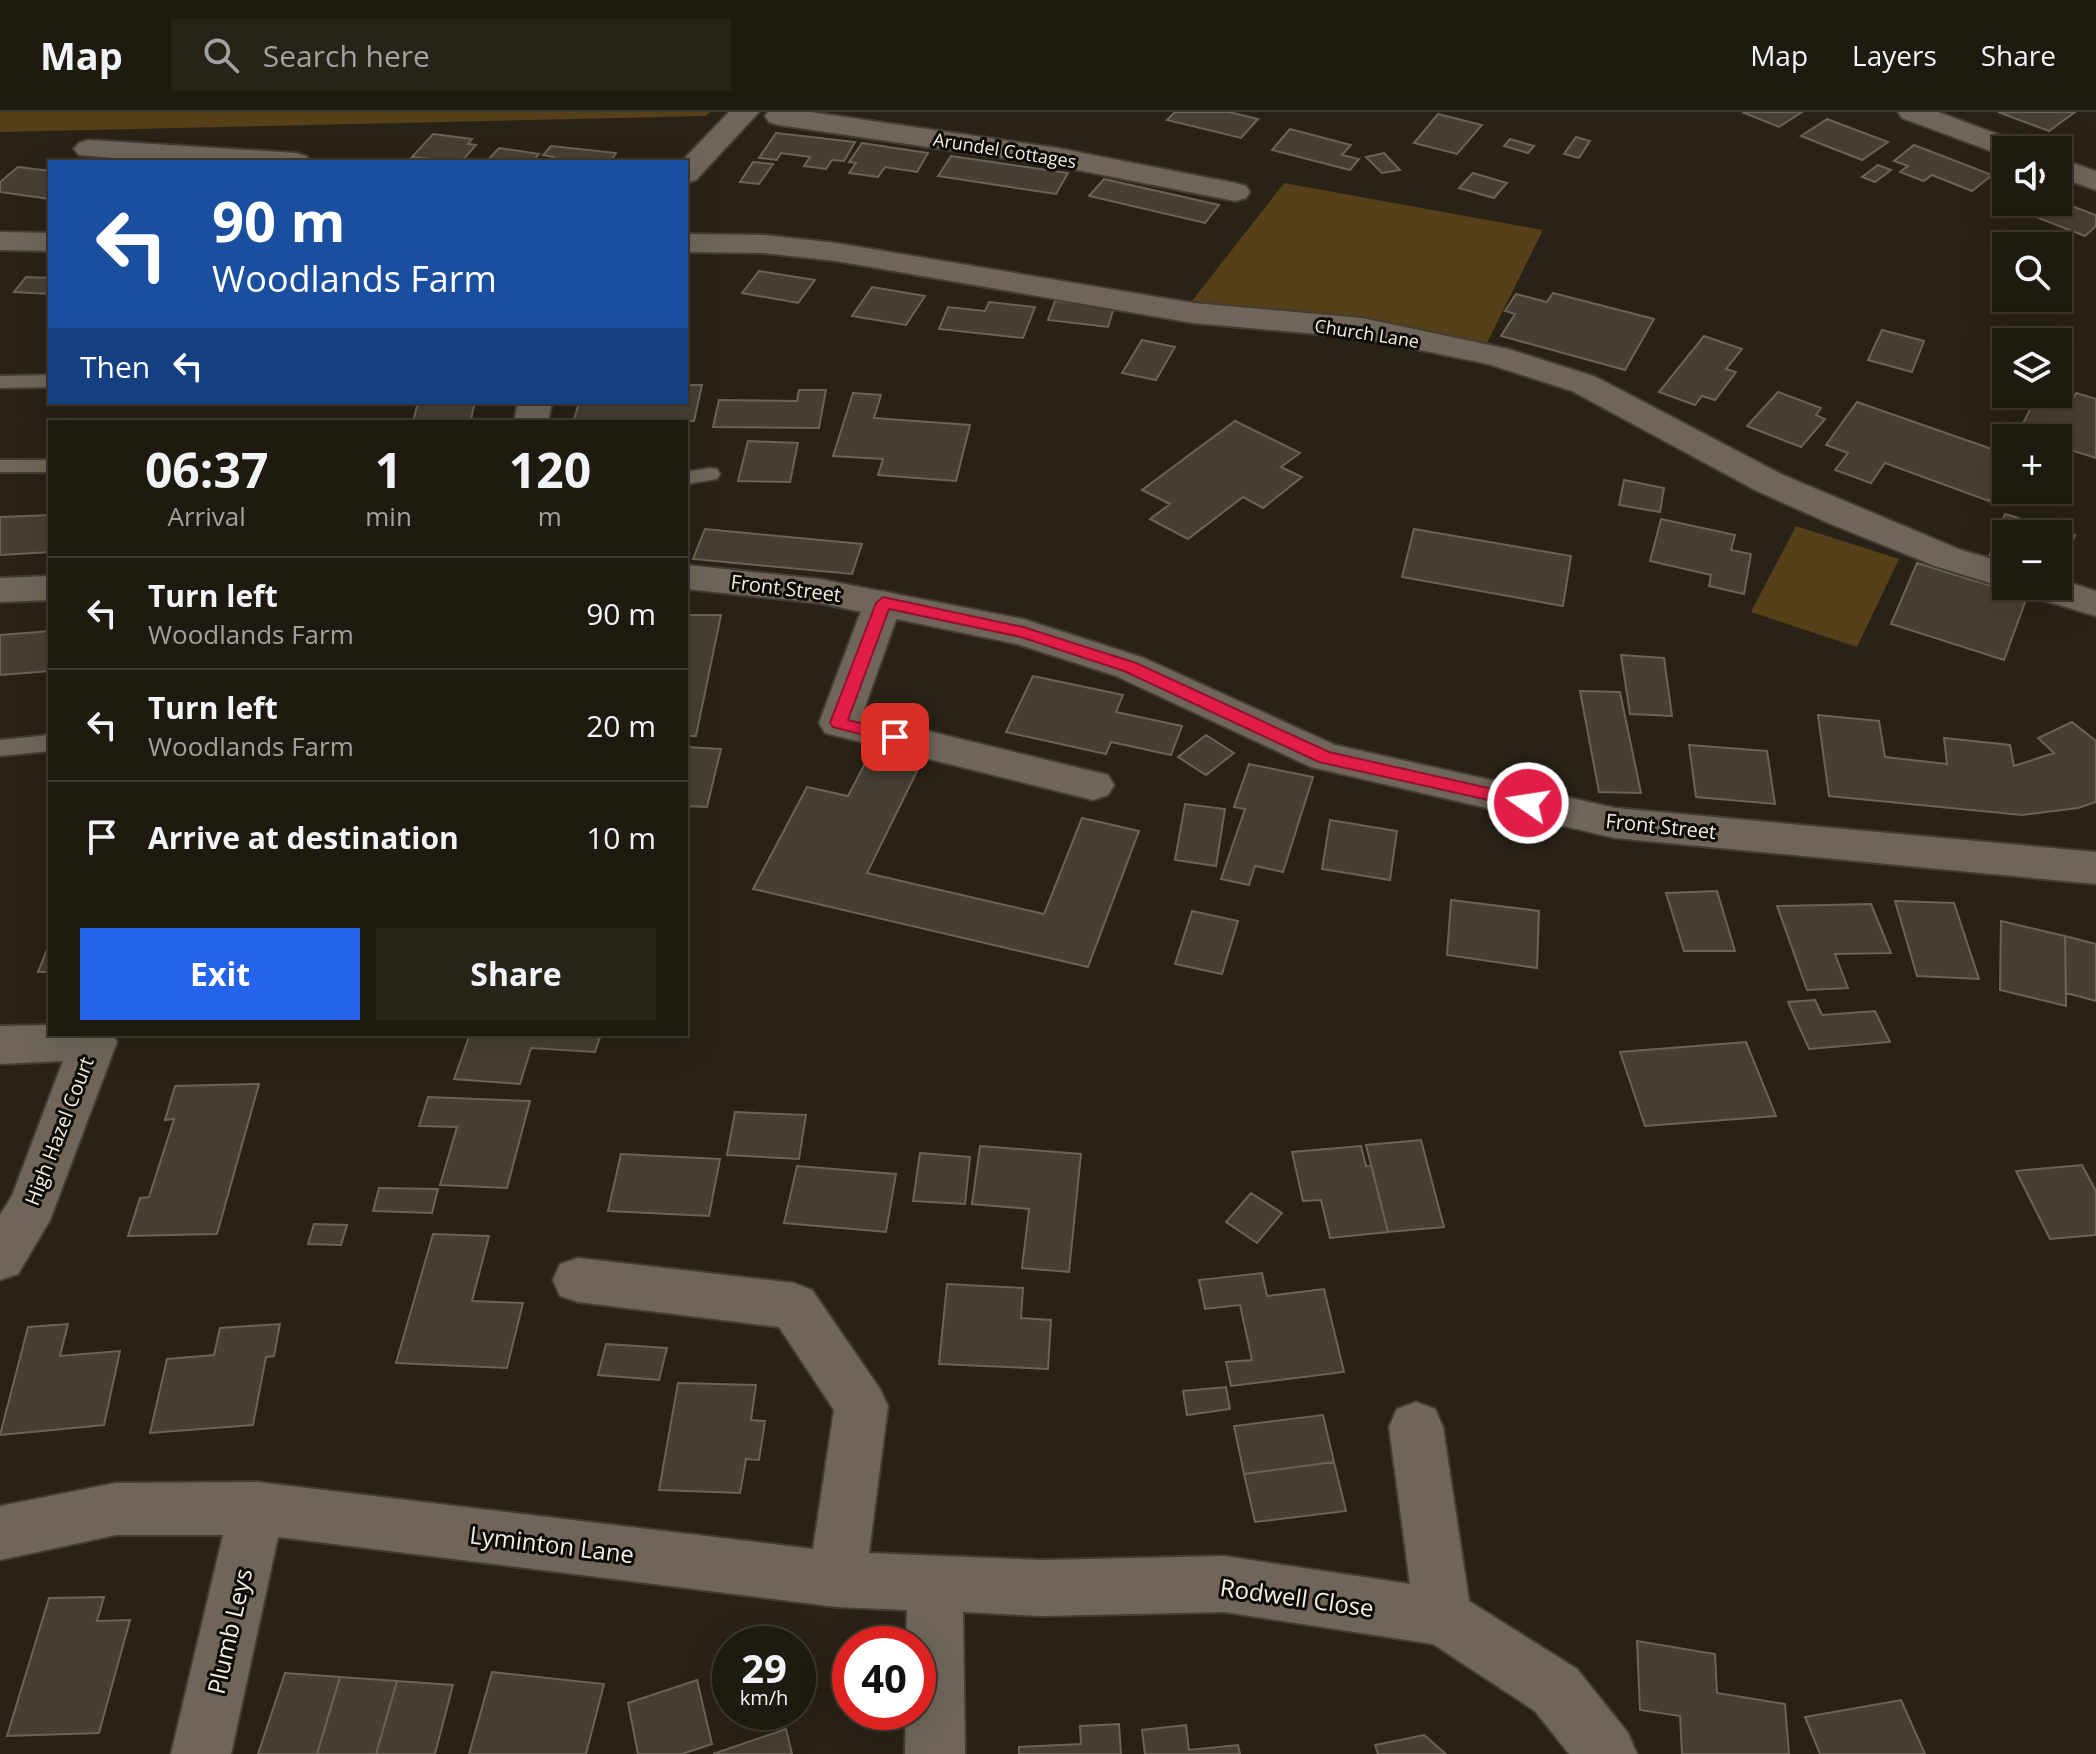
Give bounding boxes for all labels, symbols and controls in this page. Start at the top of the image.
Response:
search box [171,19,731,91]
text: Map [40,29,123,81]
icon: search [199,33,243,77]
text: Search here [263,35,430,76]
text: Map [1750,36,1808,74]
text: Layers [1852,36,1937,74]
text: Share [1981,36,2056,74]
street label: Arundel Cottages [932,127,1078,173]
map controls [1992,136,2072,600]
button: sound [1992,136,2072,216]
text: 90 m [212,182,346,258]
icon: left [80,192,184,296]
button: search [1992,232,2072,312]
text: Woodlands Farm [212,254,497,303]
street label: Church Lane [1313,313,1421,353]
button: layers [1992,328,2072,408]
icon: left [166,344,210,388]
text: Then [80,346,150,387]
button: + [1992,424,2072,504]
text: 06:37 [145,437,268,502]
text: 1 [375,437,402,502]
text: 120 [509,437,591,502]
text: Arrival [167,498,246,534]
text: min [365,498,412,534]
text: m [538,498,562,534]
button: − [1992,520,2072,600]
street label: Front Street [729,568,843,608]
text: Turn left [148,575,278,616]
icon: left [80,591,124,635]
text: 90 m [586,593,656,634]
text: Woodlands Farm [148,616,354,652]
text: Turn left [148,687,278,728]
icon: left [80,703,124,747]
pin [861,703,929,771]
text: 20 m [586,705,656,746]
icon: arrive [873,715,917,759]
text: Woodlands Farm [148,728,354,764]
position arrow [1486,761,1570,845]
street label: Front Street [1604,807,1718,845]
icon: arrive [80,815,124,859]
text: Arrive at destination [148,817,459,858]
text: 10 m [586,817,656,858]
button: Exit [80,928,360,1020]
button: Share [376,928,656,1020]
street label: High Hazel Court [18,1053,100,1209]
street label: Lyminton Lane [468,1518,636,1570]
street label: Plumb Leys [199,1565,259,1697]
street label: Rodwell Close [1218,1570,1376,1624]
speed limit sign: 40 [832,1626,936,1730]
text: 29 [741,1640,787,1695]
text: km/h [740,1684,788,1711]

